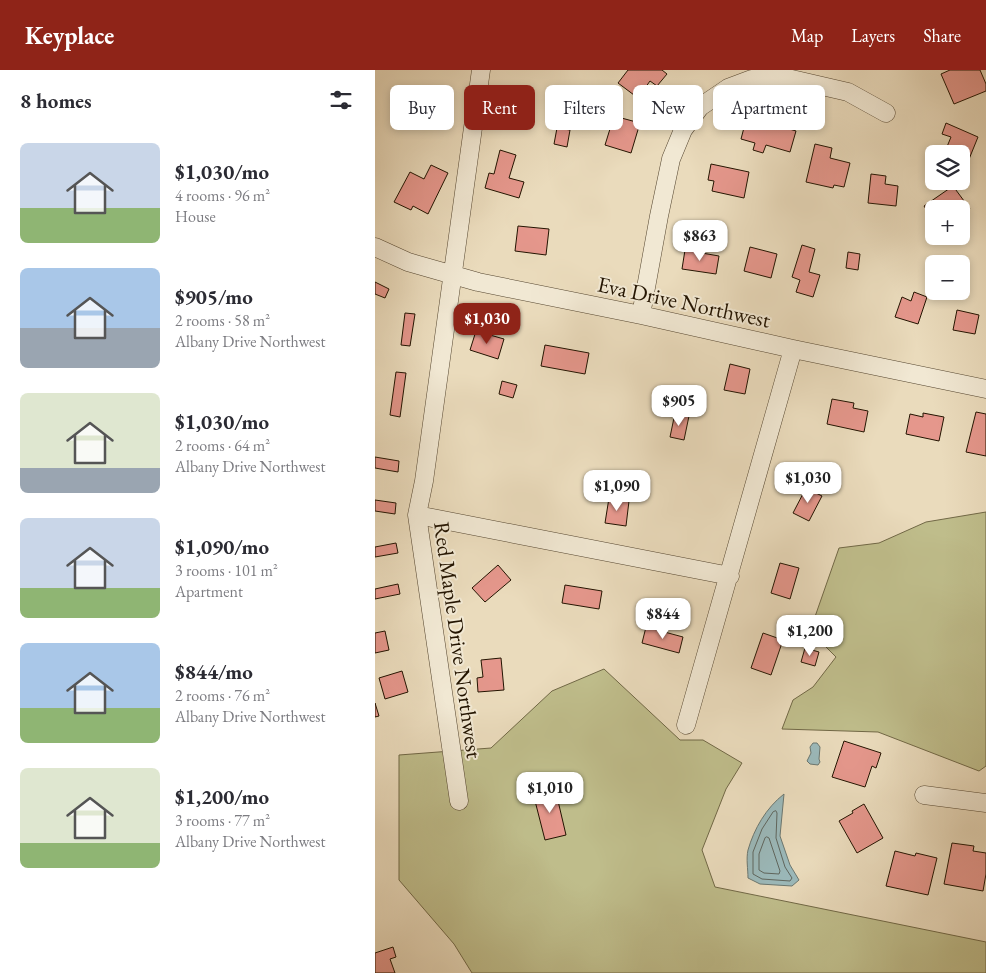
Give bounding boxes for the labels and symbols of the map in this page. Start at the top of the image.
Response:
pin: $863 [670,220,730,262]
street label: Eva Drive Northwest [595,270,773,335]
pin: $1,030 [446,302,528,345]
pin: $905 [649,384,709,427]
pin: $1,030 [767,462,849,504]
pin: $1,090 [576,470,658,512]
street label: Red Maple Drive Northwest [427,520,489,760]
pin: $844 [633,598,693,640]
pin: $1,200 [769,614,851,657]
pin: $1,010 [509,772,591,814]

